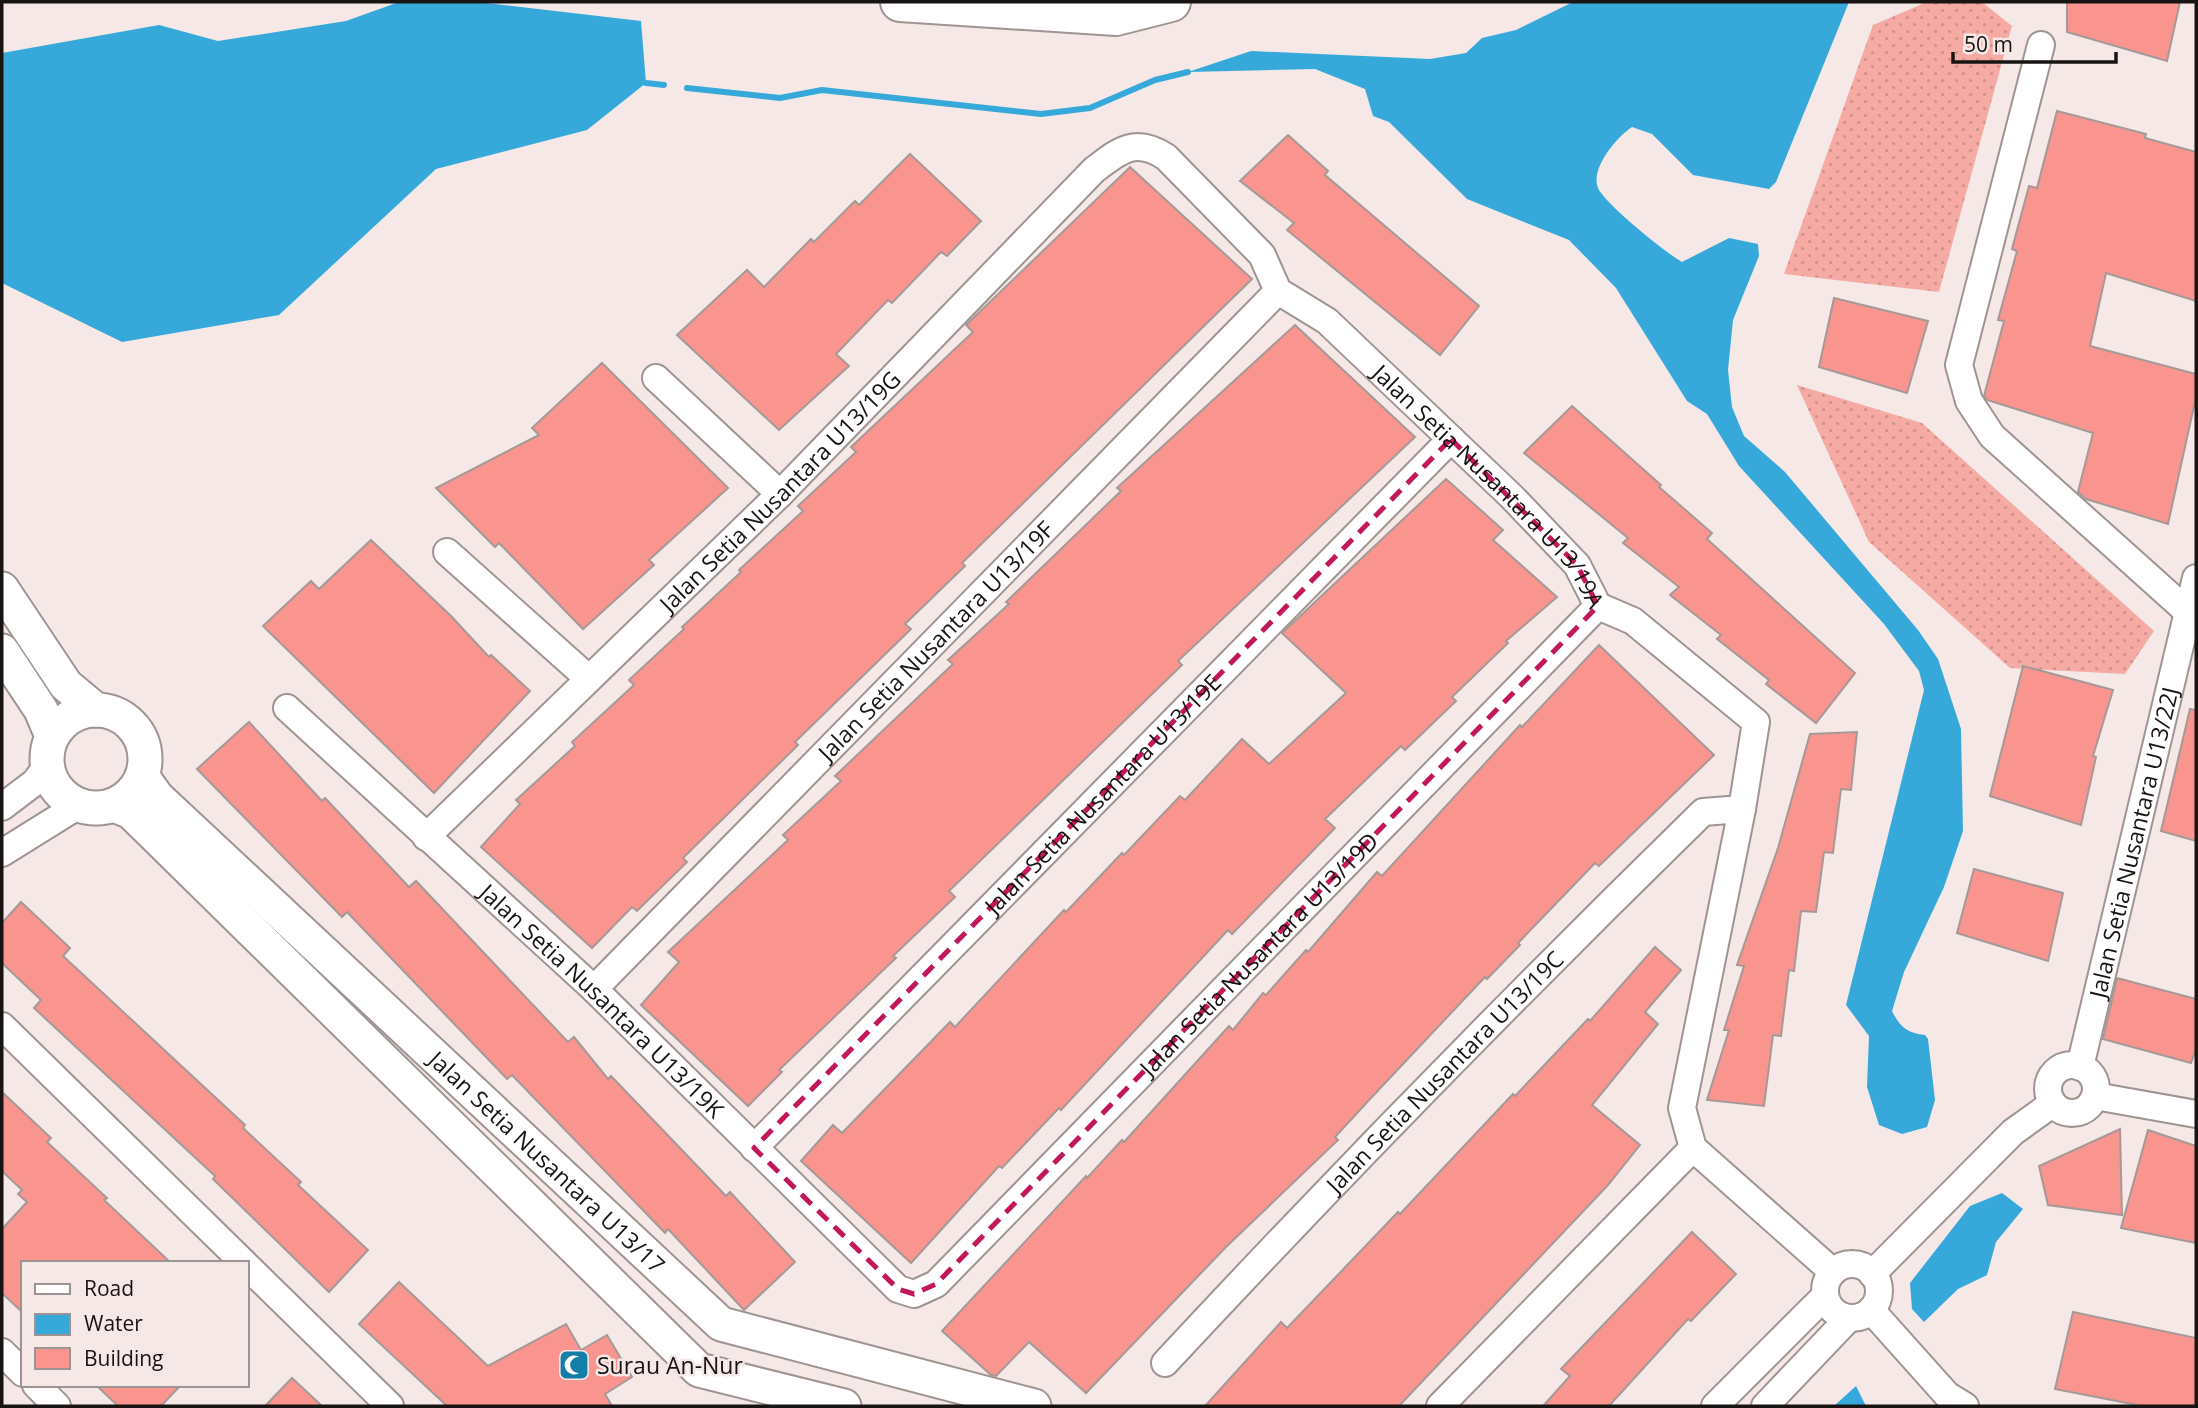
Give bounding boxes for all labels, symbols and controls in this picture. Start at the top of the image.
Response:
scale bar [1953,21,2116,65]
text: 50 m [1964,30,2013,58]
street label: Jalan Setia Nusantara U13/19A [1364,355,1613,614]
street label: Jalan Setia Nusantara U13/19G [651,363,907,620]
street label: Jalan Setia Nusantara U13/19F [809,513,1061,769]
street label: Jalan Setia Nusantara U13/19E [976,666,1228,922]
street label: Jalan Setia Nusantara U13/22J [2081,684,2186,1003]
street label: Jalan Setia Nusantara U13/19D [1131,825,1385,1084]
street label: Jalan Setia Nusantara U13/19K [472,875,732,1125]
street label: Jalan Setia Nusantara U13/19C [1317,943,1570,1201]
street label: Jalan Setia Nusantara U13/17 [421,1042,672,1280]
legend [21,1261,248,1387]
text: Road [84,1274,134,1302]
text: Water [84,1309,143,1337]
text: Building [84,1344,163,1372]
mosque icon: Surau An-Nur [557,1348,591,1382]
place label: Surau An-Nur [597,1349,743,1381]

